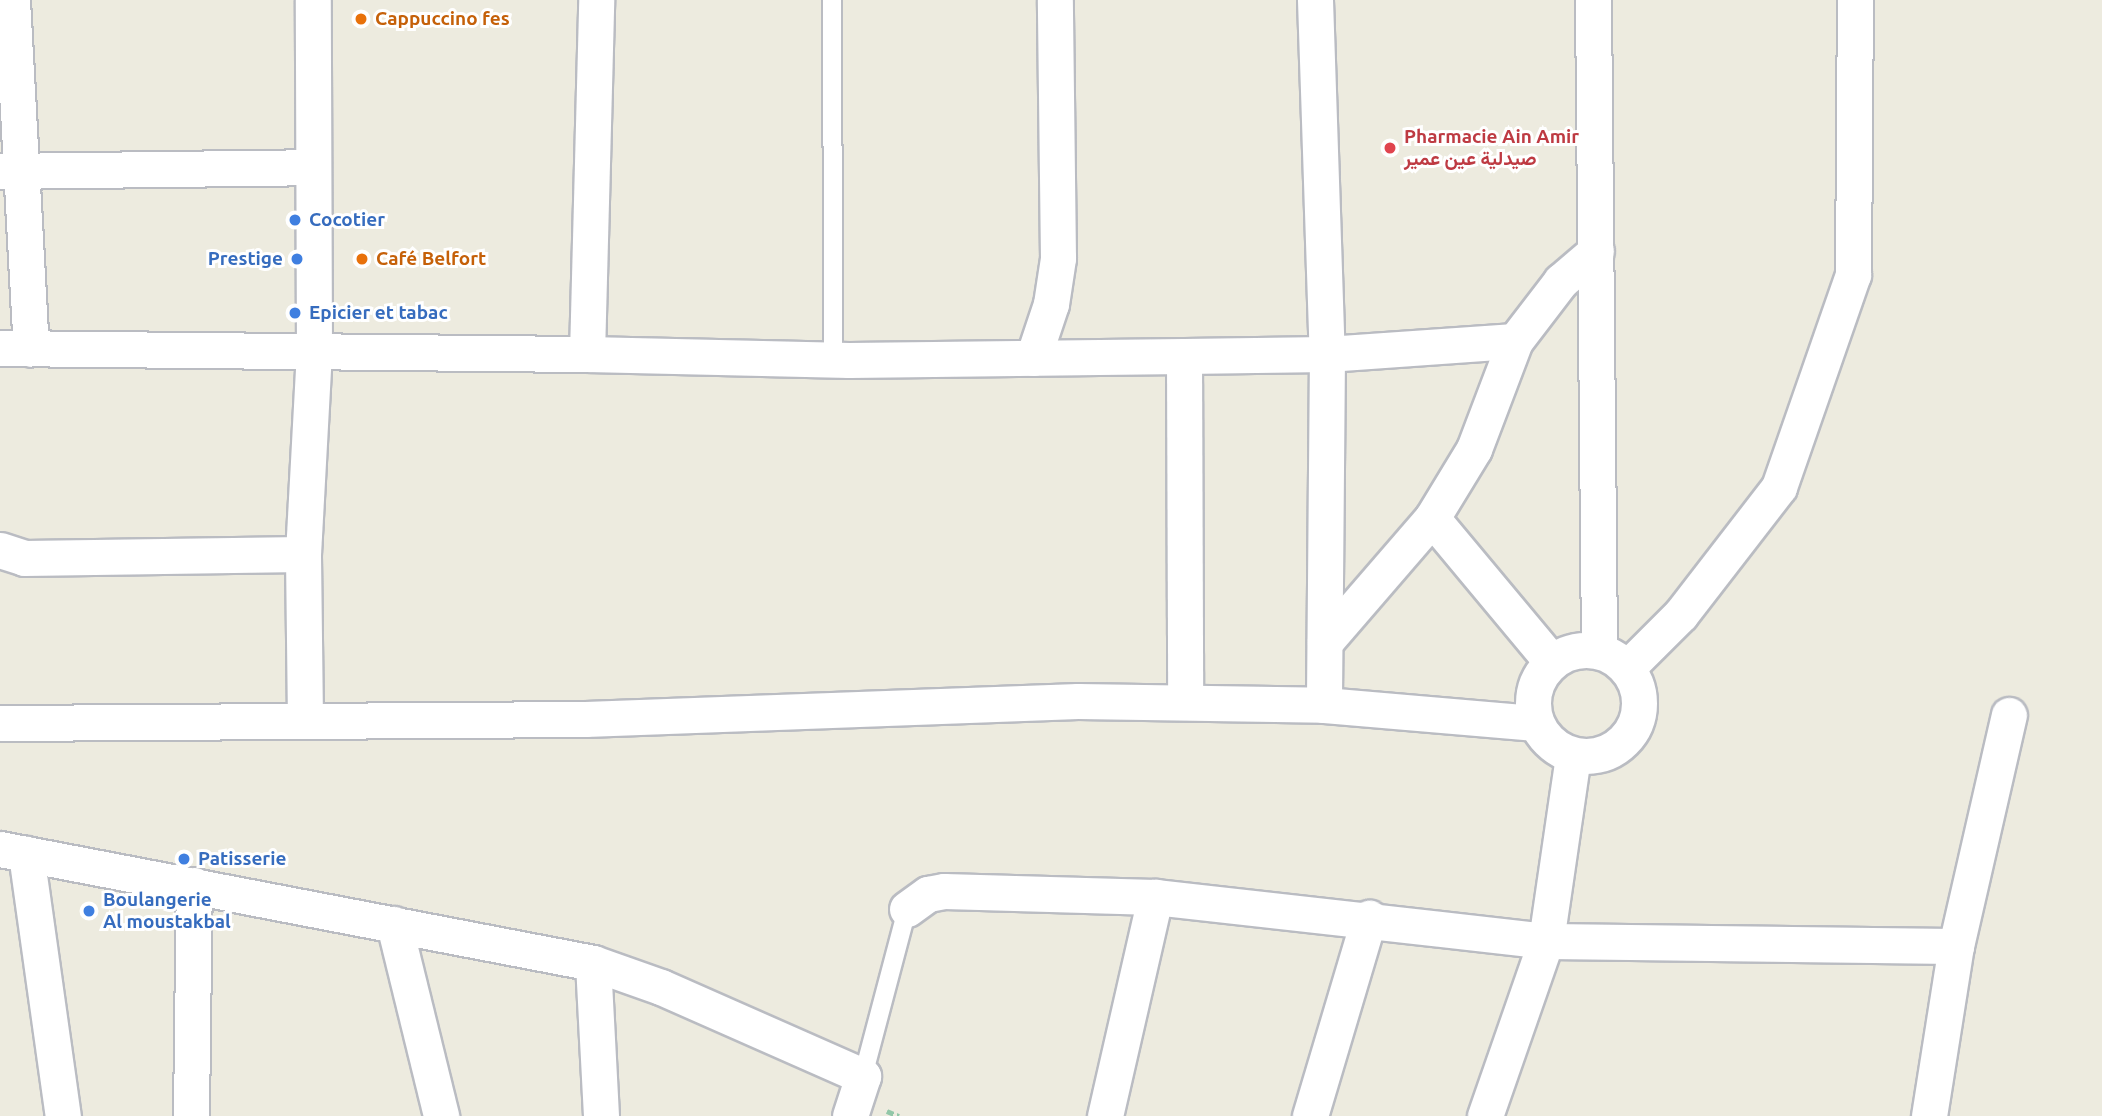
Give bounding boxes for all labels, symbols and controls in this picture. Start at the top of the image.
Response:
place label: Cappuccino fes [375,8,510,30]
marker: Cappuccino fes [353,11,369,27]
place label: Pharmacie Ain Amir صيدلية عين عمير [1404,126,1579,170]
marker: Pharmacie Ain Amir صيدلية عين عمير [1382,140,1398,156]
place label: Cocotier [309,209,385,231]
marker: Cocotier [287,212,303,228]
place label: Prestige [208,248,283,270]
place label: Café Belfort [376,248,486,270]
marker: Prestige [289,251,305,267]
marker: Café Belfort [354,251,370,267]
place label: Epicier et tabac [309,302,448,324]
marker: Epicier et tabac [287,305,303,321]
place label: Patisserie [198,848,286,870]
marker: Patisserie [176,851,192,867]
place label: Boulangerie Al moustakbal [103,889,231,933]
marker: Boulangerie Al moustakbal [81,903,97,919]

